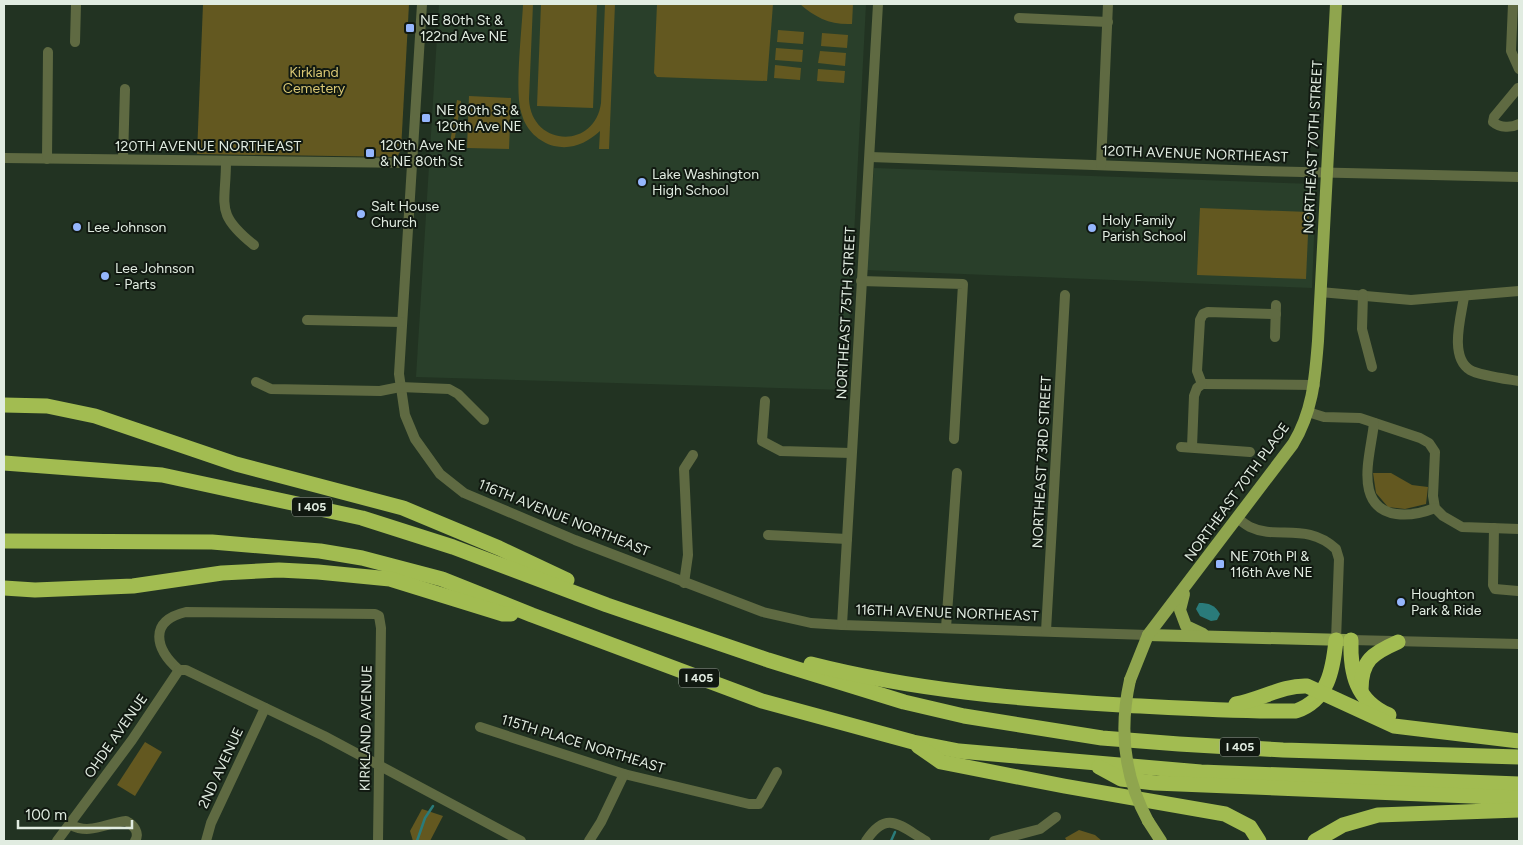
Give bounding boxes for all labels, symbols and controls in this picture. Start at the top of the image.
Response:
place label: NE 80th St & 122nd Ave NE [420,12,508,45]
marker: NE 80th St & 122nd Ave NE [404,22,416,34]
street label: NORTHEAST 70TH STREET [1300,60,1326,234]
park label: Kirkland Cemetery [283,64,346,97]
place label: NE 80th St & 120th Ave NE [436,102,522,135]
marker: NE 80th St & 120th Ave NE [420,112,432,124]
place label: 120th Ave NE & NE 80th St [380,137,466,170]
street label: 120TH AVENUE NORTHEAST [115,138,301,155]
street label: 120TH AVENUE NORTHEAST [1102,142,1289,166]
marker: 120th Ave NE & NE 80th St [364,147,376,159]
place label: Lake Washington High School [652,166,759,199]
marker: Lake Washington High School [636,176,648,188]
place label: Salt House Church [371,198,440,231]
marker: Salt House Church [355,208,367,220]
place label: Holy Family Parish School [1102,212,1186,245]
place label: Lee Johnson [87,219,167,236]
marker: Lee Johnson [71,221,83,233]
marker: Holy Family Parish School [1086,222,1098,234]
street label: NORTHEAST 75TH STREET [833,226,859,400]
place label: Lee Johnson - Parts [115,260,195,293]
marker: Lee Johnson - Parts [99,270,111,282]
street label: NORTHEAST 73RD STREET [1029,375,1055,549]
street label: NORTHEAST 70TH PLACE [1181,419,1293,565]
street label: 116TH AVENUE NORTHEAST [476,476,652,560]
road number: I 405 [292,498,332,516]
place label: NE 70th Pl & 116th Ave NE [1230,548,1313,581]
marker: NE 70th Pl & 116th Ave NE [1214,558,1226,570]
place label: Houghton Park & Ride [1411,586,1482,619]
marker: Houghton Park & Ride [1395,596,1407,608]
street label: 116TH AVENUE NORTHEAST [855,601,1039,625]
street label: KIRKLAND AVENUE [356,665,376,791]
road number: I 405 [679,668,719,688]
street label: OHDE AVENUE [81,691,151,781]
street label: 115TH PLACE NORTHEAST [499,711,667,777]
street label: 2ND AVENUE [195,725,247,811]
road number: I 405 [1220,738,1260,756]
scale bar [18,798,131,830]
text: 100 m [25,806,67,824]

